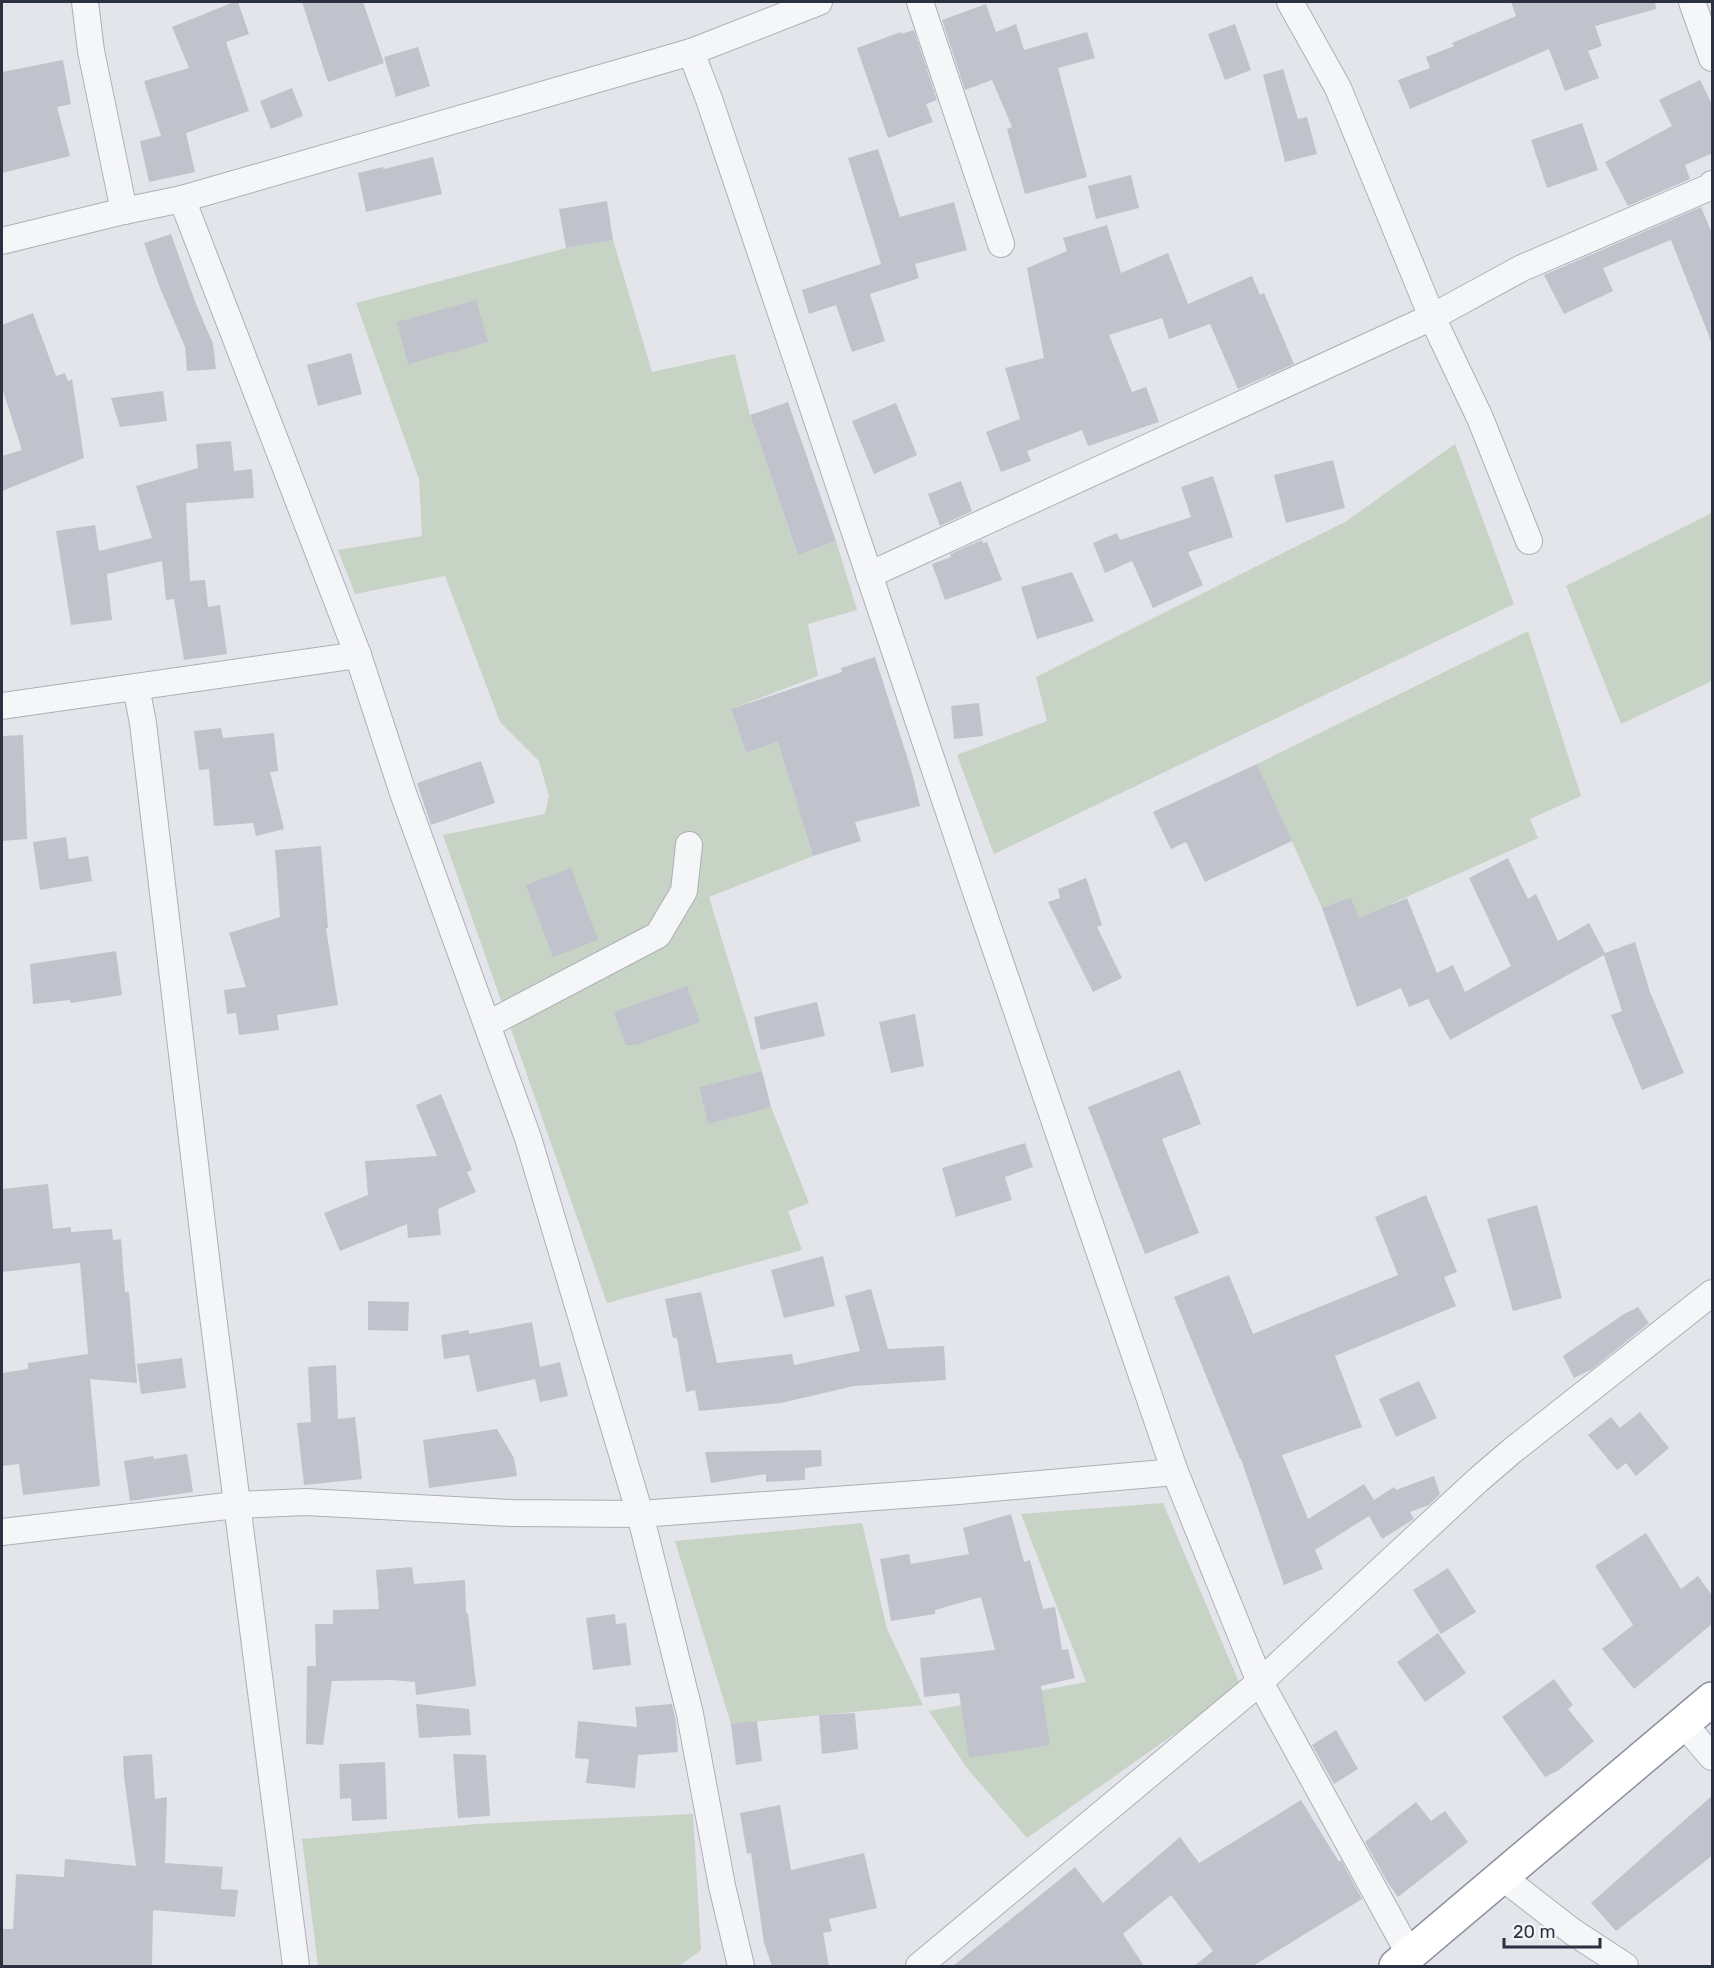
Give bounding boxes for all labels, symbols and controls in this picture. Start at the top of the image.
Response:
scale bar [1504,1911,1600,1949]
text: 20 m [1513,1921,1555,1943]

